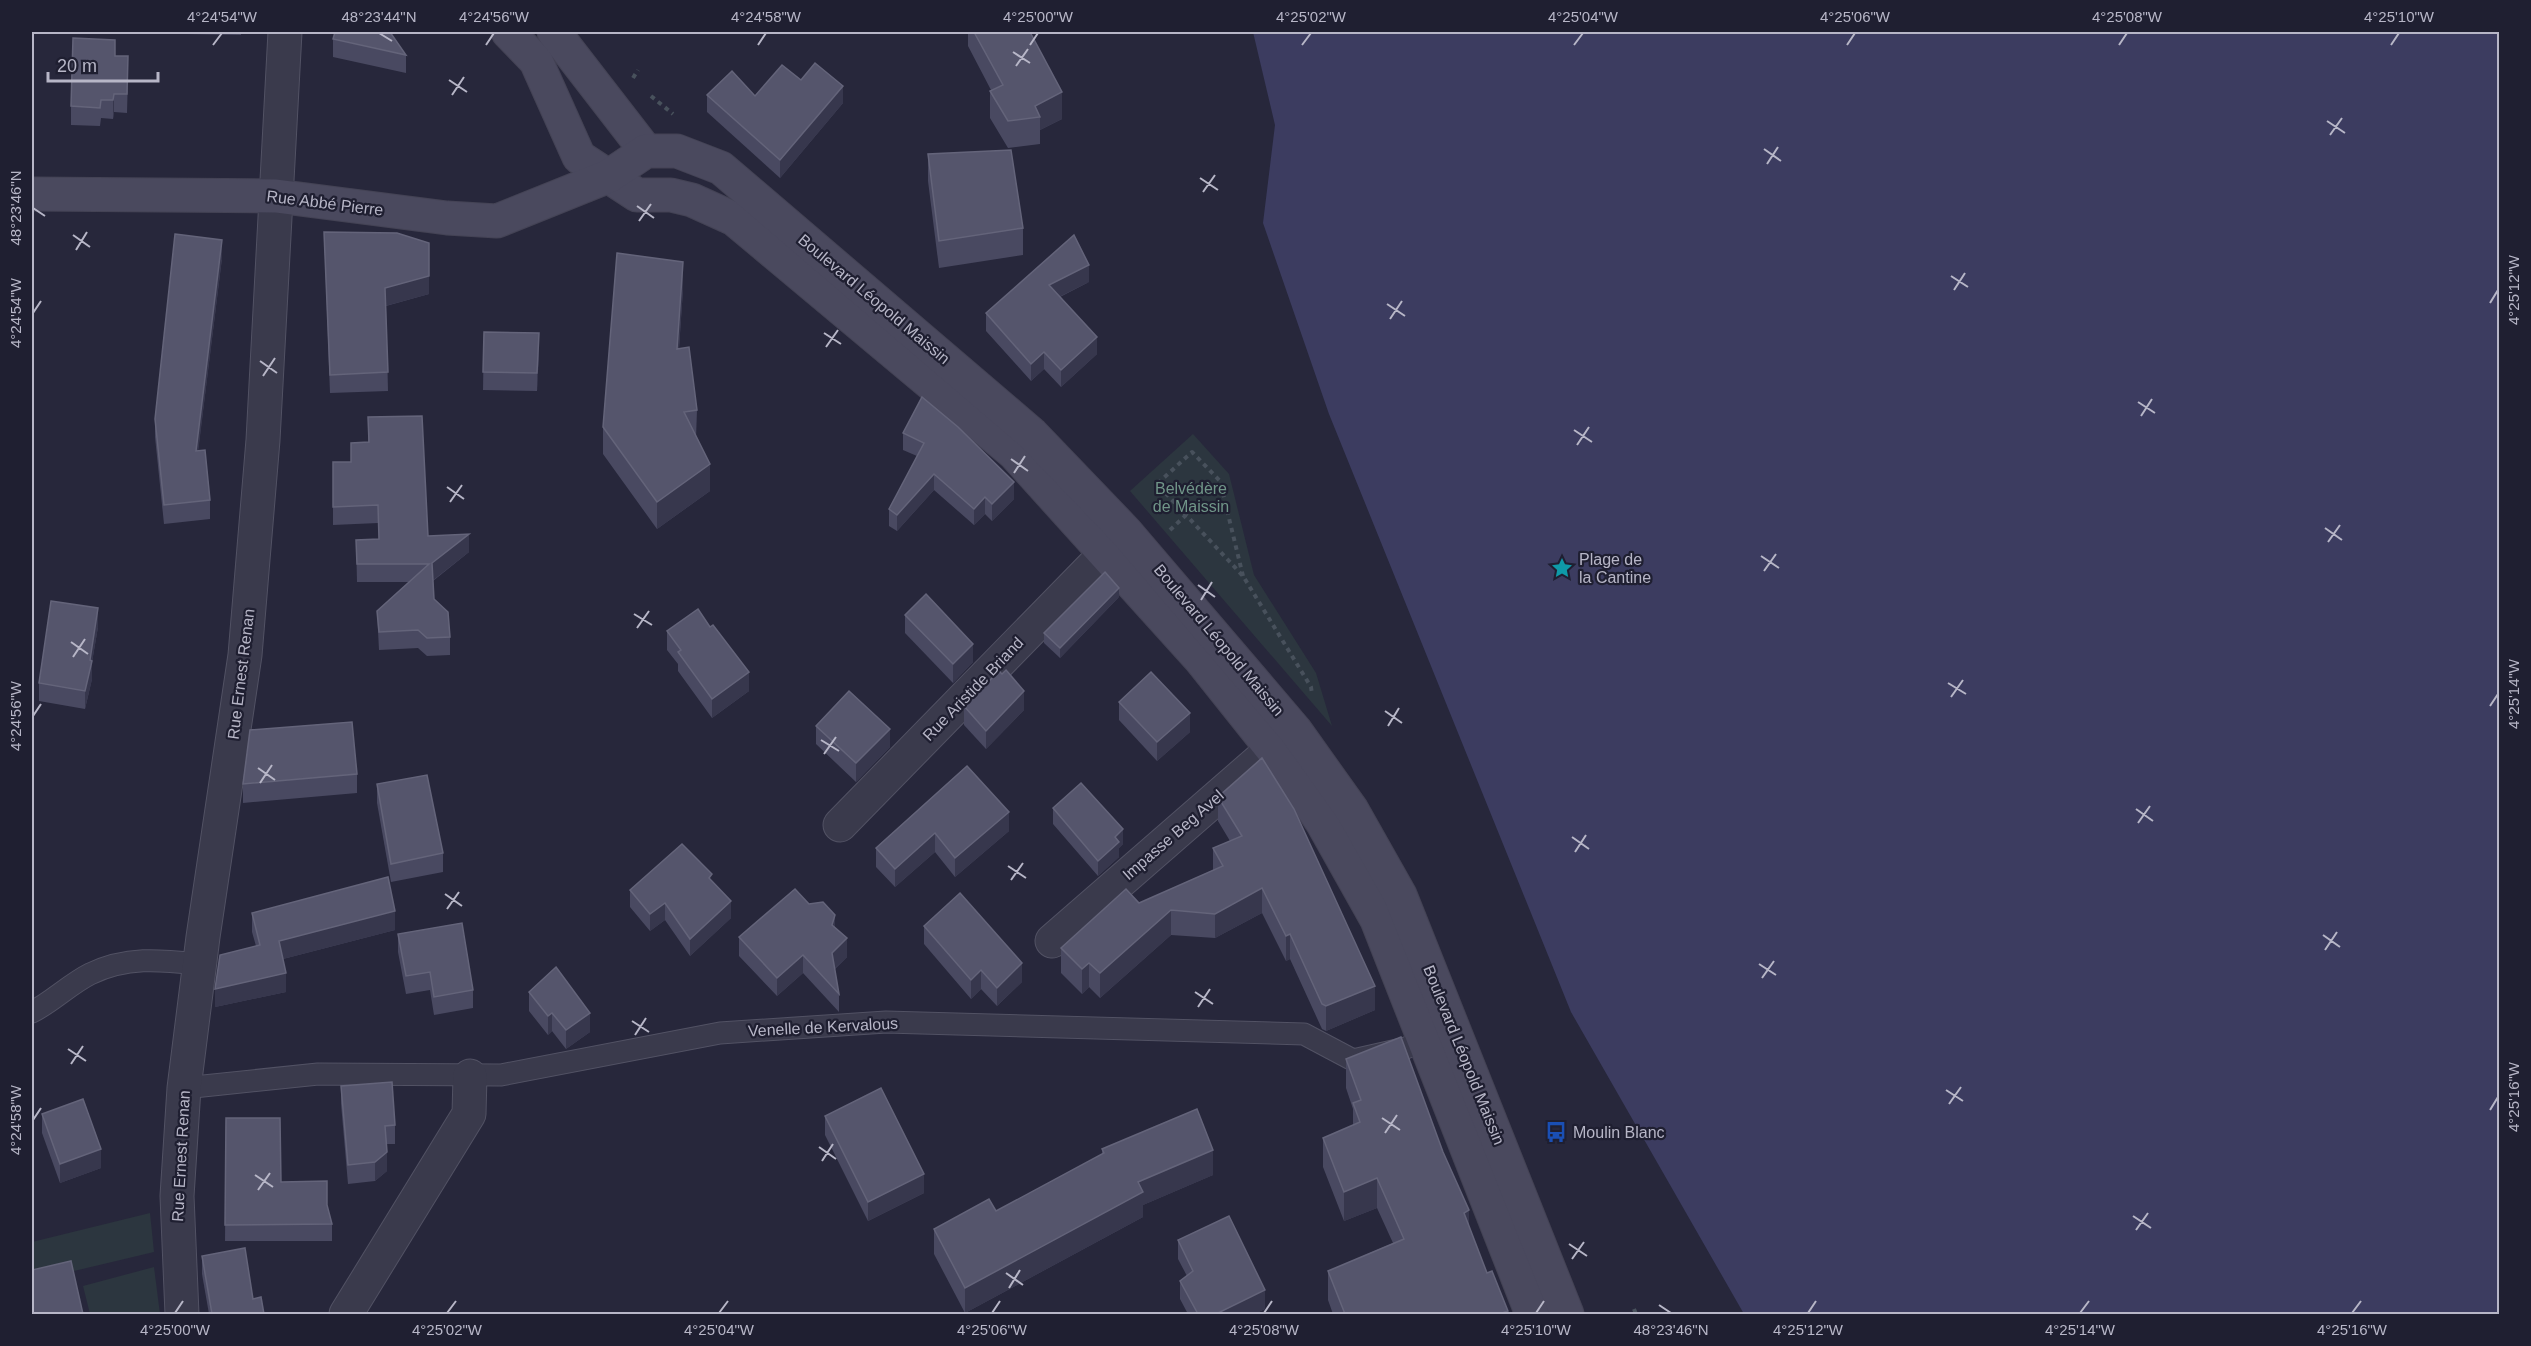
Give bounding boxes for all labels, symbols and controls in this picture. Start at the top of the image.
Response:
text: 4°24'54"W [187,8,258,25]
text: 48°23'44"N [341,8,417,25]
text: 4°24'56"W [459,8,530,25]
text: 4°24'58"W [731,8,802,25]
text: 4°25'00"W [1003,8,1074,25]
text: 4°25'02"W [1276,8,1347,25]
text: 4°25'04"W [1548,8,1619,25]
text: 4°25'06"W [1820,8,1891,25]
text: 4°25'08"W [2092,8,2163,25]
text: 4°25'10"W [2364,8,2435,25]
scale bar [48,45,158,83]
text: 20 m [57,56,97,76]
text: 48°23'46"N [7,170,24,246]
street label: Rue Abbé Pierre [266,187,384,219]
street label: Boulevard Léopold Maissin [795,231,953,367]
text: 4°25'12"W [2505,254,2522,325]
text: 4°24'54"W [7,277,24,348]
park label: Belvédère de Maissin [1153,480,1229,515]
place label: Plage de la Cantine [1579,551,1651,586]
place icon: Plage de la Cantine [1550,556,1574,580]
street label: Boulevard Léopold Maissin [1151,561,1287,719]
street label: Rue Ernest Renan [225,608,257,740]
street label: Rue Aristide Briand [919,634,1027,744]
text: 4°25'14"W [2505,658,2522,729]
text: 4°24'56"W [7,680,24,751]
street label: Impasse Beg Avel [1119,787,1227,883]
street label: Boulevard Léopold Maissin [1420,963,1508,1147]
street label: Venelle de Kervalous [747,1015,899,1039]
text: 4°25'16"W [2505,1061,2522,1132]
text: 4°24'58"W [7,1084,24,1155]
street label: Rue Ernest Renan [169,1090,193,1222]
bus stop icon: Moulin Blanc [1544,1120,1568,1144]
place label: Moulin Blanc [1573,1124,1665,1141]
text: 4°25'00"W [140,1321,211,1338]
text: 4°25'02"W [412,1321,483,1338]
text: 4°25'04"W [684,1321,755,1338]
text: 4°25'06"W [957,1321,1028,1338]
text: 4°25'08"W [1229,1321,1300,1338]
text: 4°25'10"W [1501,1321,1572,1338]
text: 48°23'46"N [1633,1321,1709,1338]
text: 4°25'12"W [1773,1321,1844,1338]
text: 4°25'14"W [2045,1321,2116,1338]
text: 4°25'16"W [2317,1321,2388,1338]

